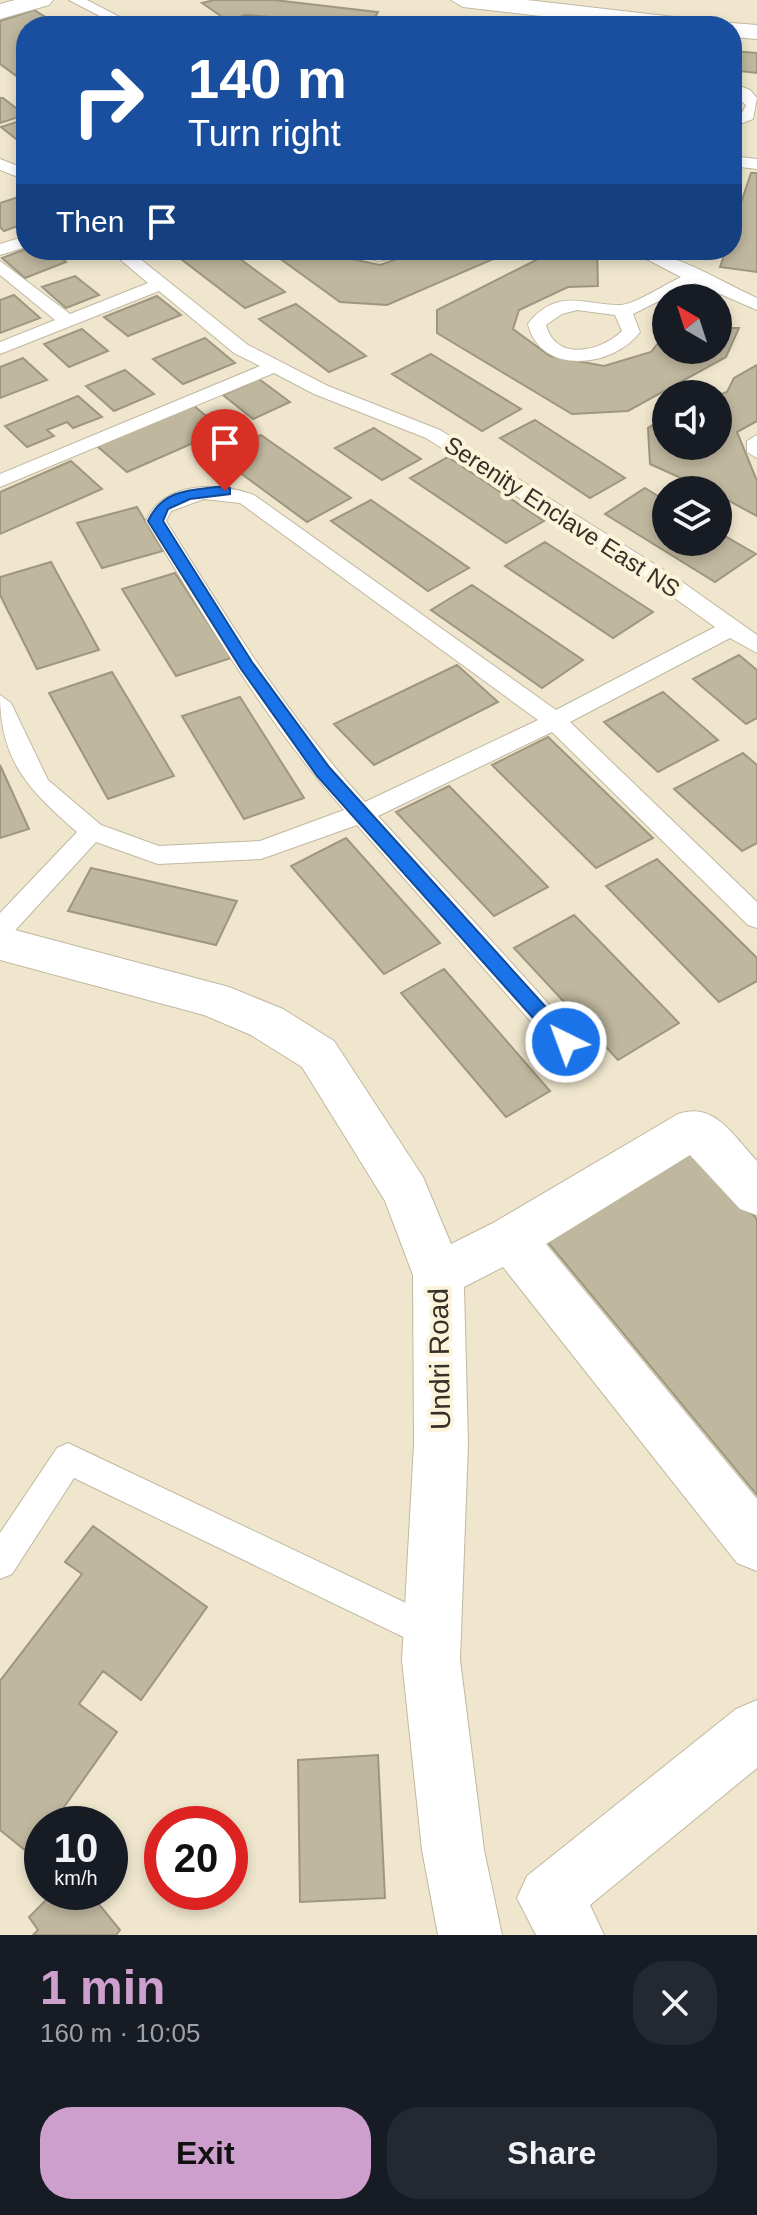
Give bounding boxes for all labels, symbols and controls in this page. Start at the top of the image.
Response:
text: 140 m [188,47,347,110]
icon: right [56,48,160,152]
text: Turn right [188,113,341,154]
icon: arrive [140,200,184,244]
text: Then [56,205,124,238]
north arrow [652,284,732,364]
map controls [652,284,732,556]
button: sound [652,380,732,460]
pin [191,409,259,491]
icon: arrive [203,421,247,465]
street label: Serenity Enclave East NS [440,430,685,603]
button: layers [652,476,732,556]
position arrow [524,1000,608,1084]
street label: Undri Road [423,1288,456,1430]
speed limit sign: 20 [144,1806,248,1910]
text: 10 [54,1826,98,1870]
text: km/h [54,1867,98,1889]
text: 1 min [40,1961,165,2014]
button: close [633,1961,717,2045]
text: 160 m · 10:05 [40,2018,200,2048]
button: Exit [40,2107,371,2199]
button: Share [387,2107,717,2199]

